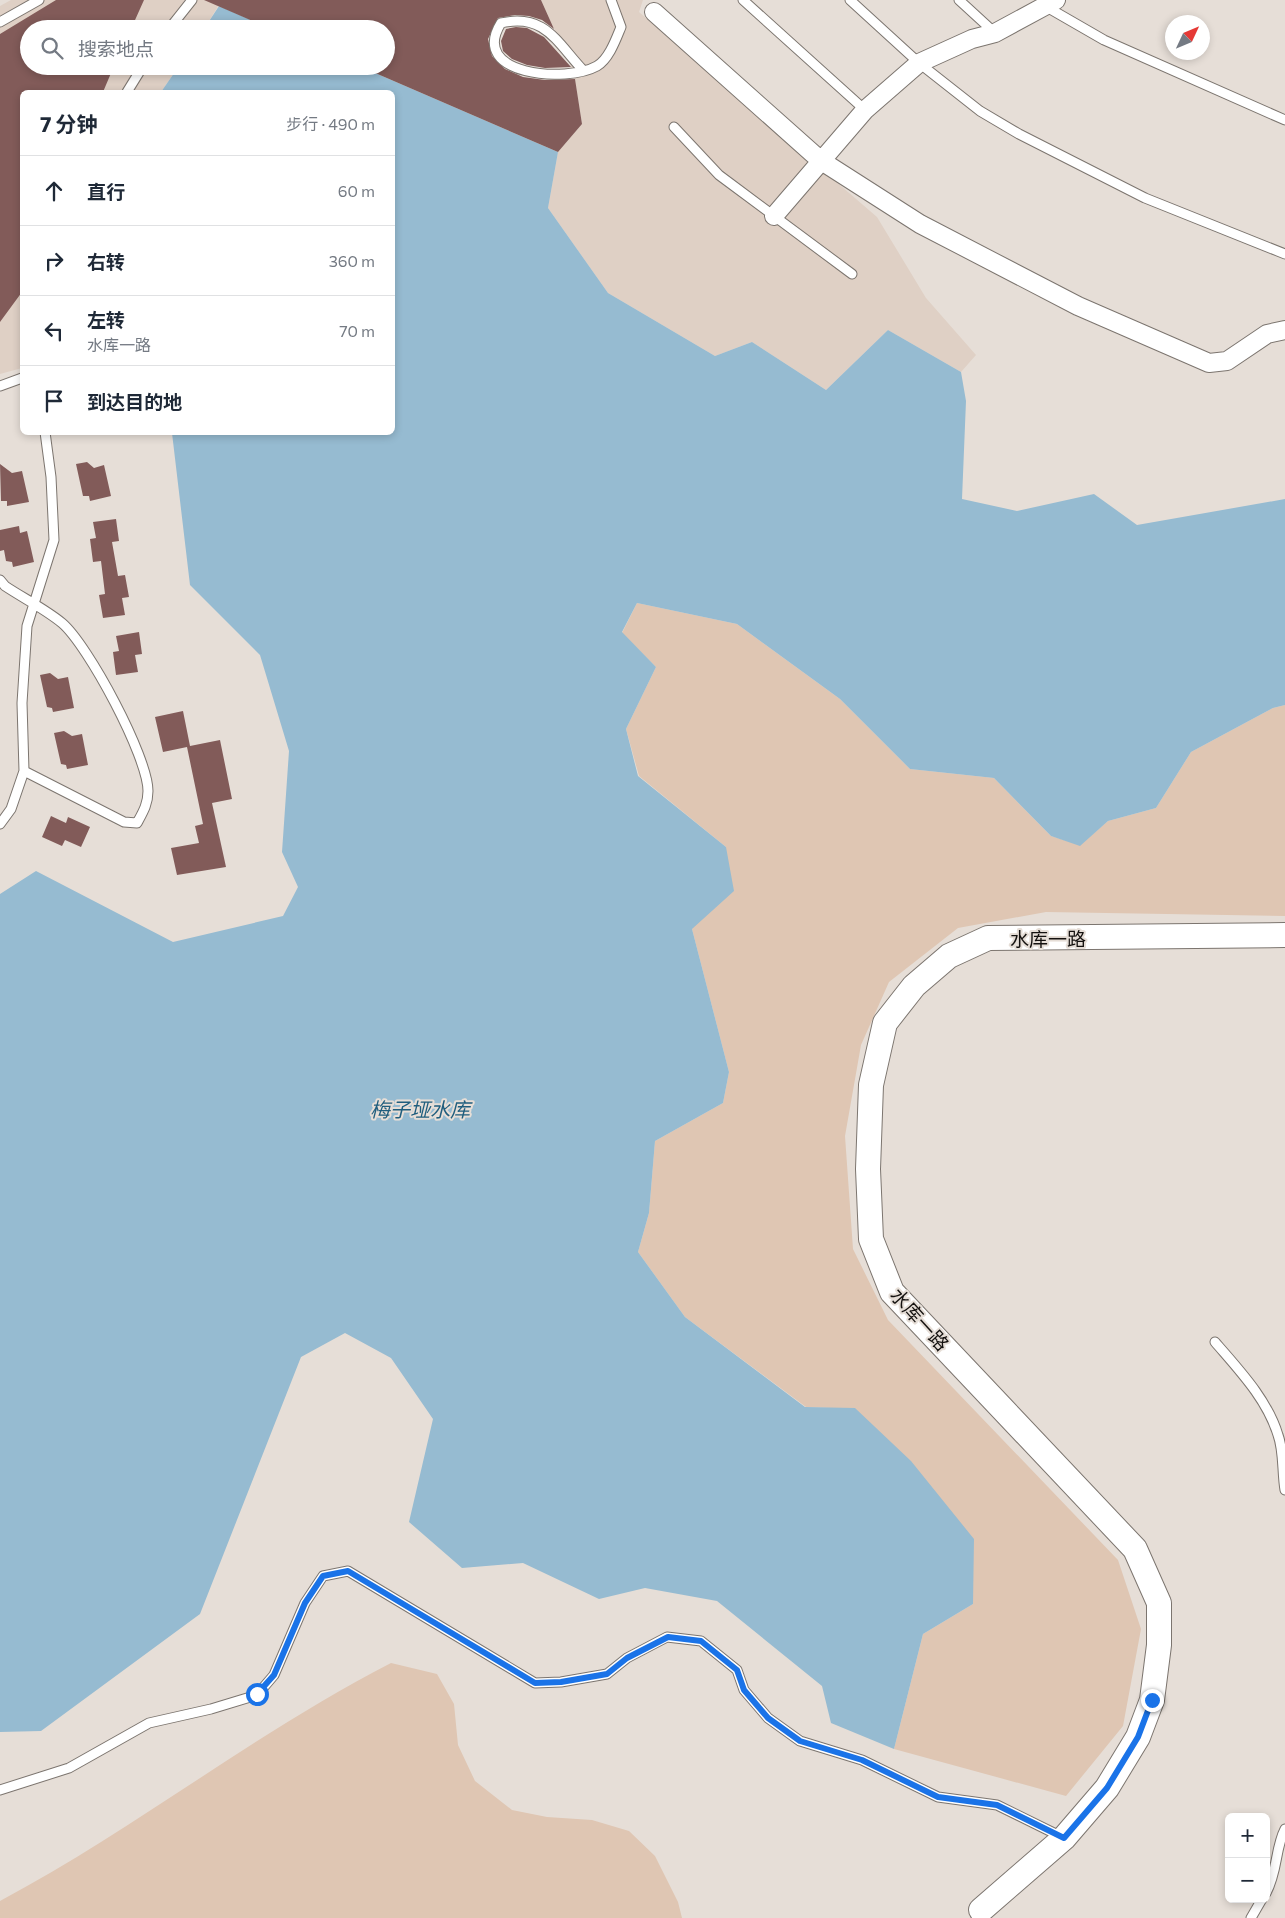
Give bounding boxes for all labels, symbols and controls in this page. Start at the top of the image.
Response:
north arrow [1165,15,1210,60]
search box [20,20,395,75]
icon: search [38,34,66,62]
text: 搜索地点 [78,37,154,60]
text: 7 分钟 [40,111,98,136]
text: 步行 · 490 m [286,114,375,133]
icon: ahead [40,177,68,205]
text: 直行 [87,180,125,203]
text: 60 m [338,181,375,200]
icon: right [40,247,68,275]
text: 右转 [87,250,125,273]
text: 360 m [329,251,375,270]
text: 左转 [87,308,125,331]
icon: left [40,317,68,345]
text: 70 m [339,321,375,340]
text: 水库一路 [87,335,151,354]
icon: arrive [40,387,68,415]
text: 到达目的地 [87,390,182,413]
street label: 水库一路 [1010,927,1086,950]
water label: 梅子垭水库 [370,1097,473,1121]
street label: 水库一路 [886,1283,954,1355]
route start [246,1683,269,1706]
route end [1141,1689,1164,1712]
map controls [1225,1813,1270,1903]
button: + [1225,1813,1270,1858]
button: − [1225,1858,1270,1903]

